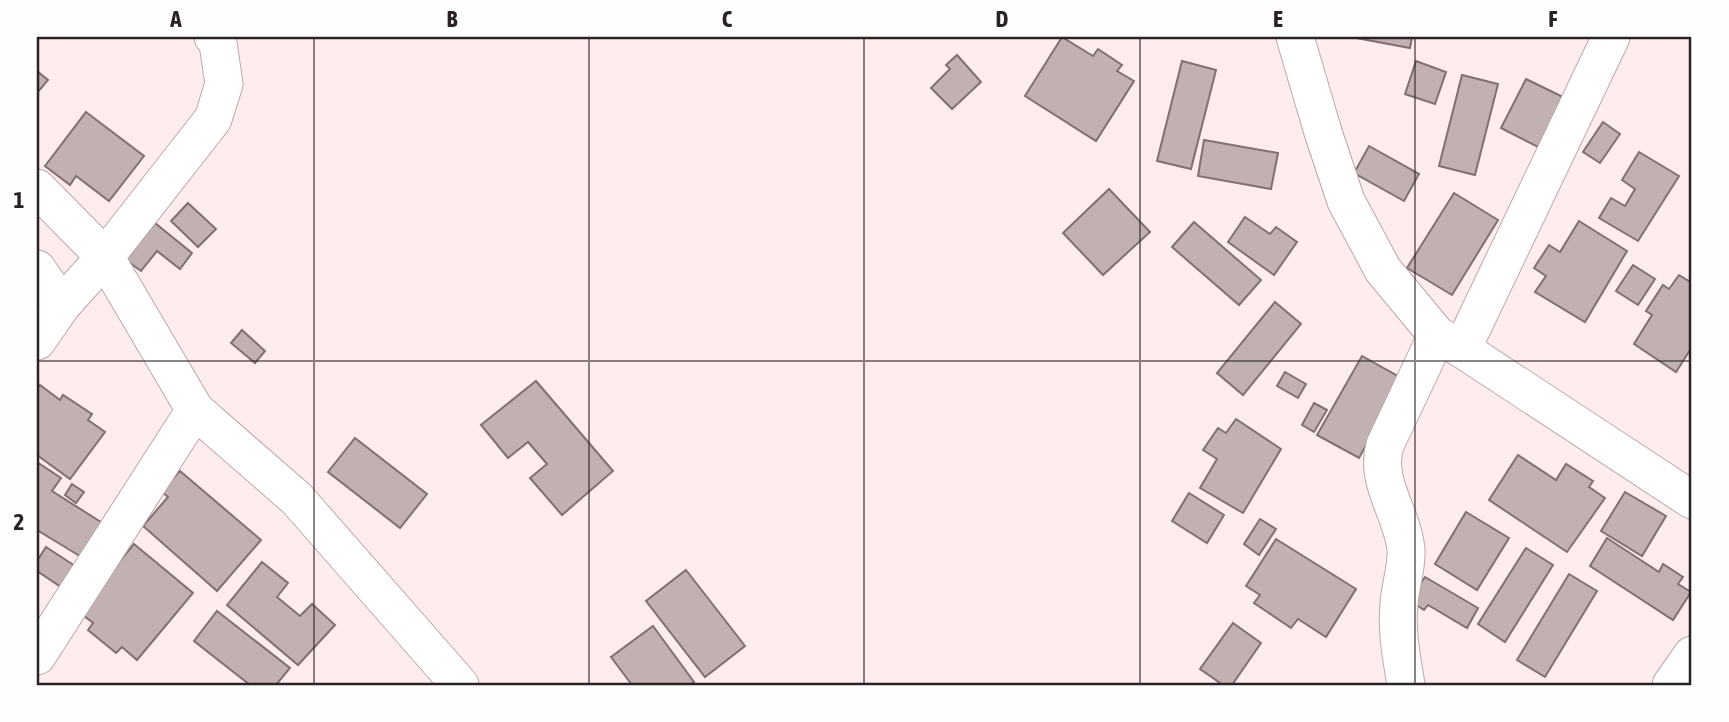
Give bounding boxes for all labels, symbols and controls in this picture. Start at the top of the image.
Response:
text: A [169,6,182,32]
text: B [447,6,458,32]
text: C [722,6,733,32]
text: D [996,6,1009,32]
text: E [1273,6,1283,32]
text: F [1548,6,1558,32]
text: 1 [14,187,25,213]
text: 2 [14,509,24,535]

